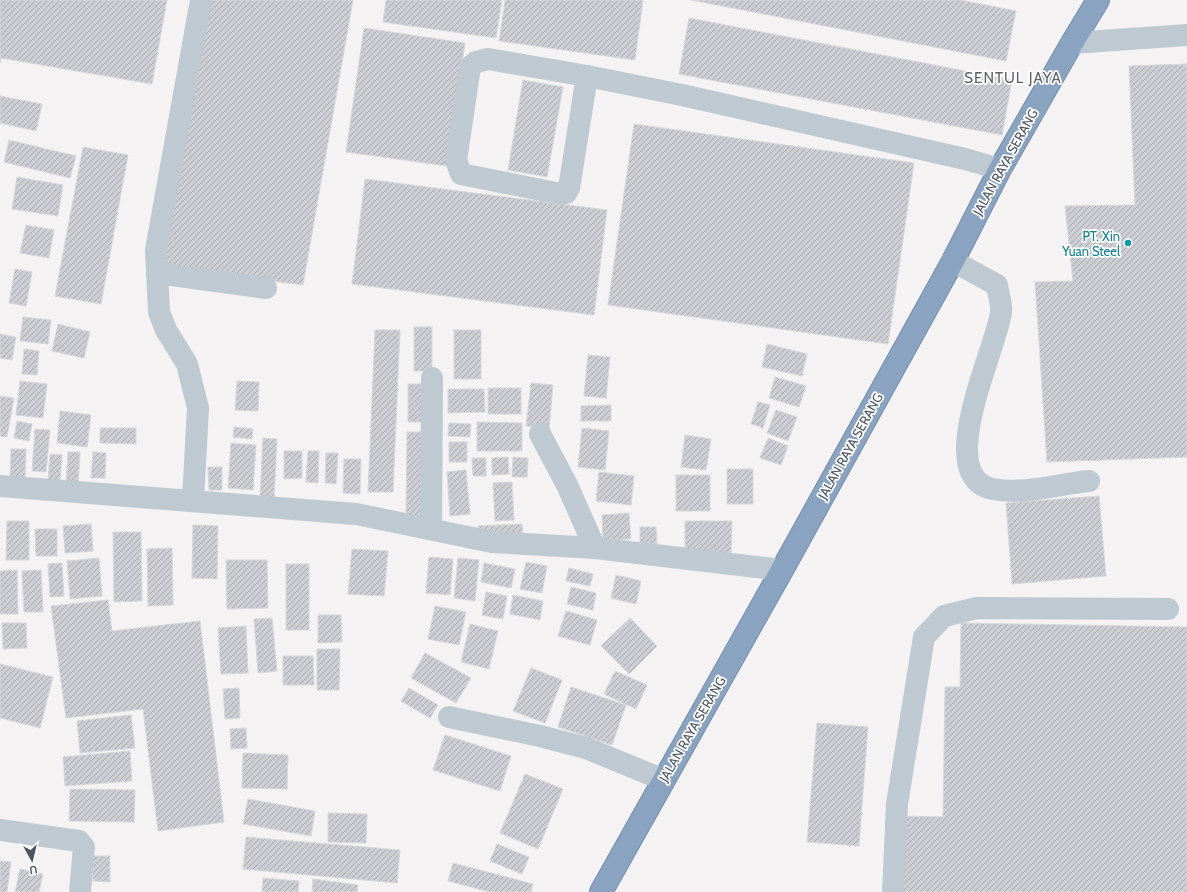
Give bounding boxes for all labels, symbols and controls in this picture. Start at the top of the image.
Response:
district label: SENTUL JAYA [964,69,1062,87]
street label: JALAN RAYA SERANG [969,106,1041,219]
place label: PT. Xin Yuan Steel [1061,228,1120,259]
marker: PT. Xin Yuan Steel [1123,238,1133,248]
street label: JALAN RAYA SERANG [814,390,886,503]
street label: JALAN RAYA SERANG [655,673,729,785]
north arrow [12,840,52,880]
text: U [28,862,38,877]

